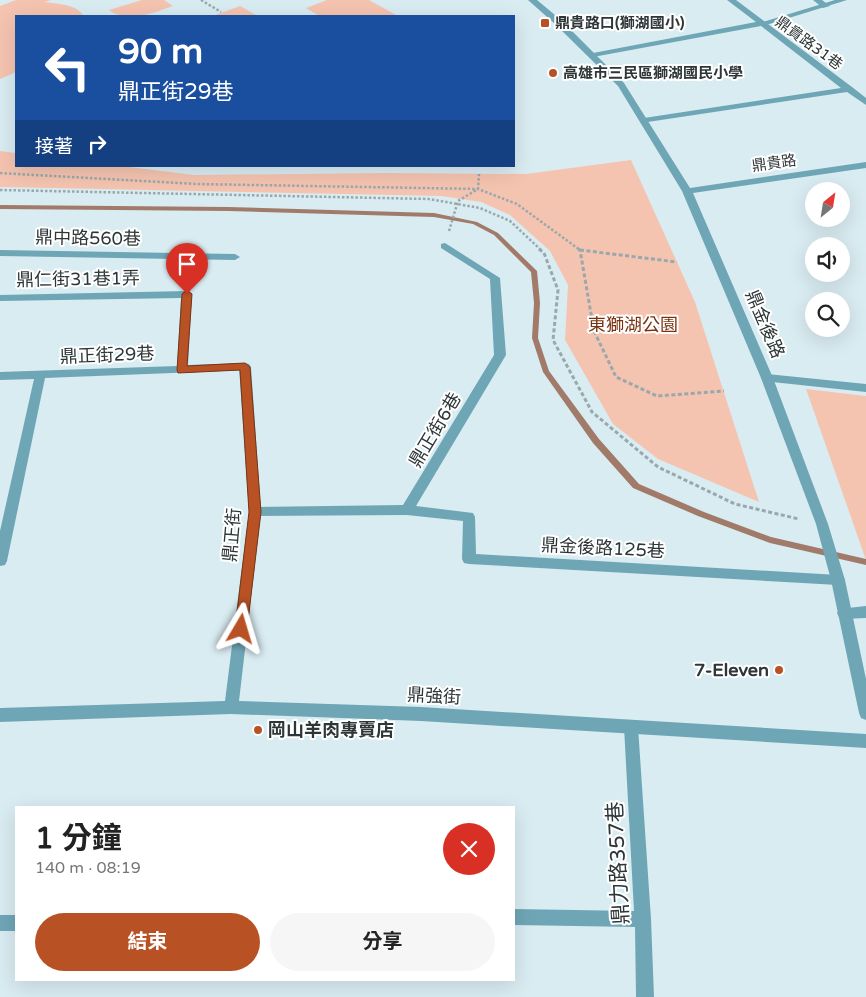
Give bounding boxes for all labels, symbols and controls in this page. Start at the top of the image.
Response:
street label: 鼎貴路31巷 [772,13,846,73]
place label: 鼎貴路口(獅湖國小) [555,14,685,32]
marker: 鼎貴路口(獅湖國小) [539,17,551,29]
text: 90 m [118,31,203,73]
icon: left [35,35,100,100]
place label: 高雄市三民區獅湖國民小學 [563,64,743,82]
marker: 高雄市三民區獅湖國民小學 [547,67,559,79]
text: 鼎正街29巷 [118,79,234,105]
icon: right [83,130,111,158]
text: 接著 [35,136,73,158]
street label: 鼎貴路 [750,151,798,175]
north arrow [805,182,850,228]
map controls [805,182,850,337]
street label: 鼎中路560巷 [35,226,141,250]
button: sound [805,237,850,282]
pin [166,243,208,294]
icon: arrive [173,250,201,278]
street label: 鼎仁街31巷1弄 [16,267,140,291]
street label: 鼎金後路 [741,287,789,361]
button: search [805,292,850,337]
park label: 東獅湖公園 [588,314,678,336]
street label: 鼎正街29巷 [59,342,155,368]
street label: 鼎正街6巷 [404,389,466,471]
street label: 鼎正街 [219,507,245,563]
street label: 鼎金後路125巷 [541,534,665,562]
position arrow [214,602,266,654]
place label: 7-Eleven [694,659,769,681]
marker: 7-Eleven [773,664,785,676]
street label: 鼎強街 [406,684,462,708]
place label: 岡山羊肉專賣店 [268,719,394,741]
marker: 岡山羊肉專賣店 [252,724,264,736]
street label: 鼎力路357巷 [603,801,634,925]
text: 1 分鐘 [35,820,122,857]
button: close [443,823,495,875]
text: 140 m · 08:19 [35,858,141,878]
button: 結束 [35,913,260,971]
button: 分享 [270,913,495,971]

